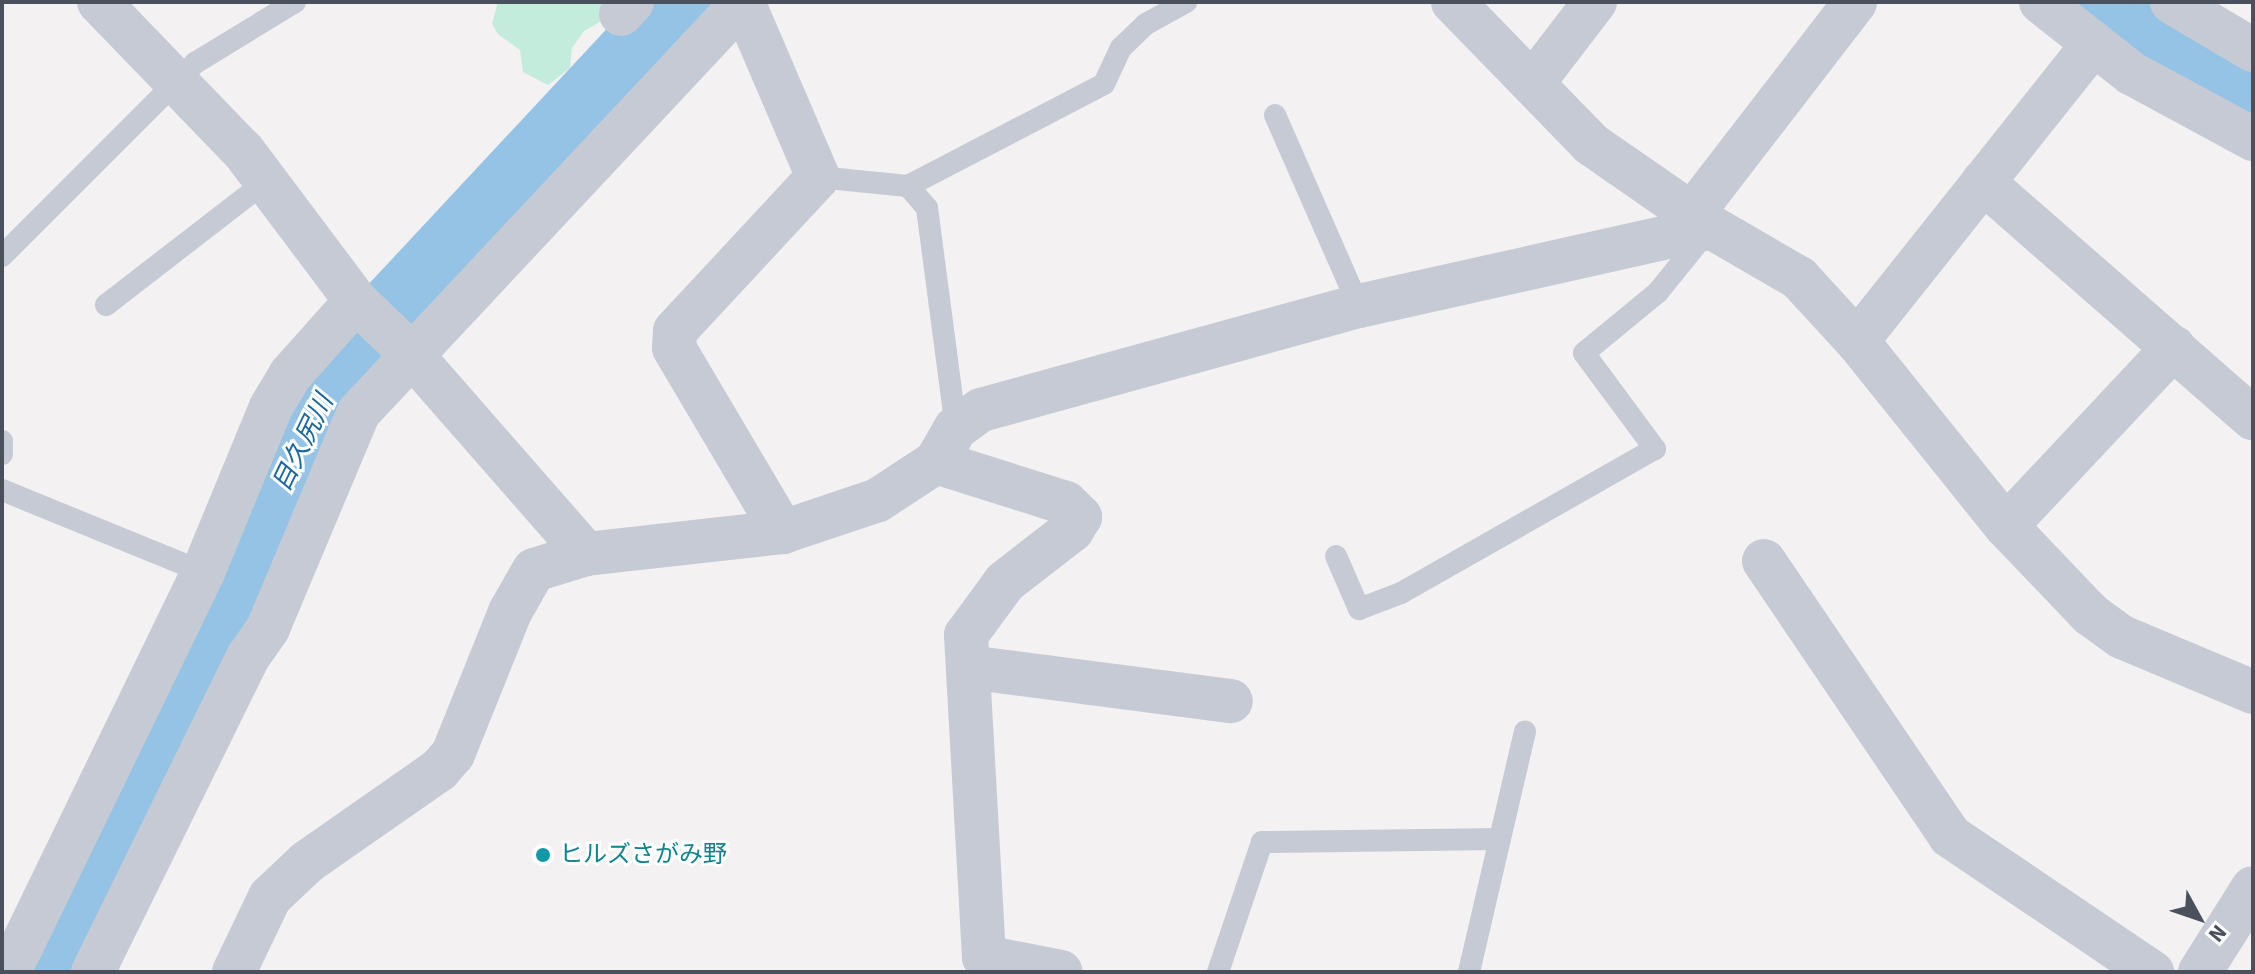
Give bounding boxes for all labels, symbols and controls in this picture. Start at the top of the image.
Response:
water label: 目久尻川 [266,389,340,497]
place label: ヒルズさがみ野 [559,841,727,869]
marker: ヒルズさがみ野 [534,846,552,864]
north arrow [2159,878,2239,958]
text: N [2200,918,2234,949]

